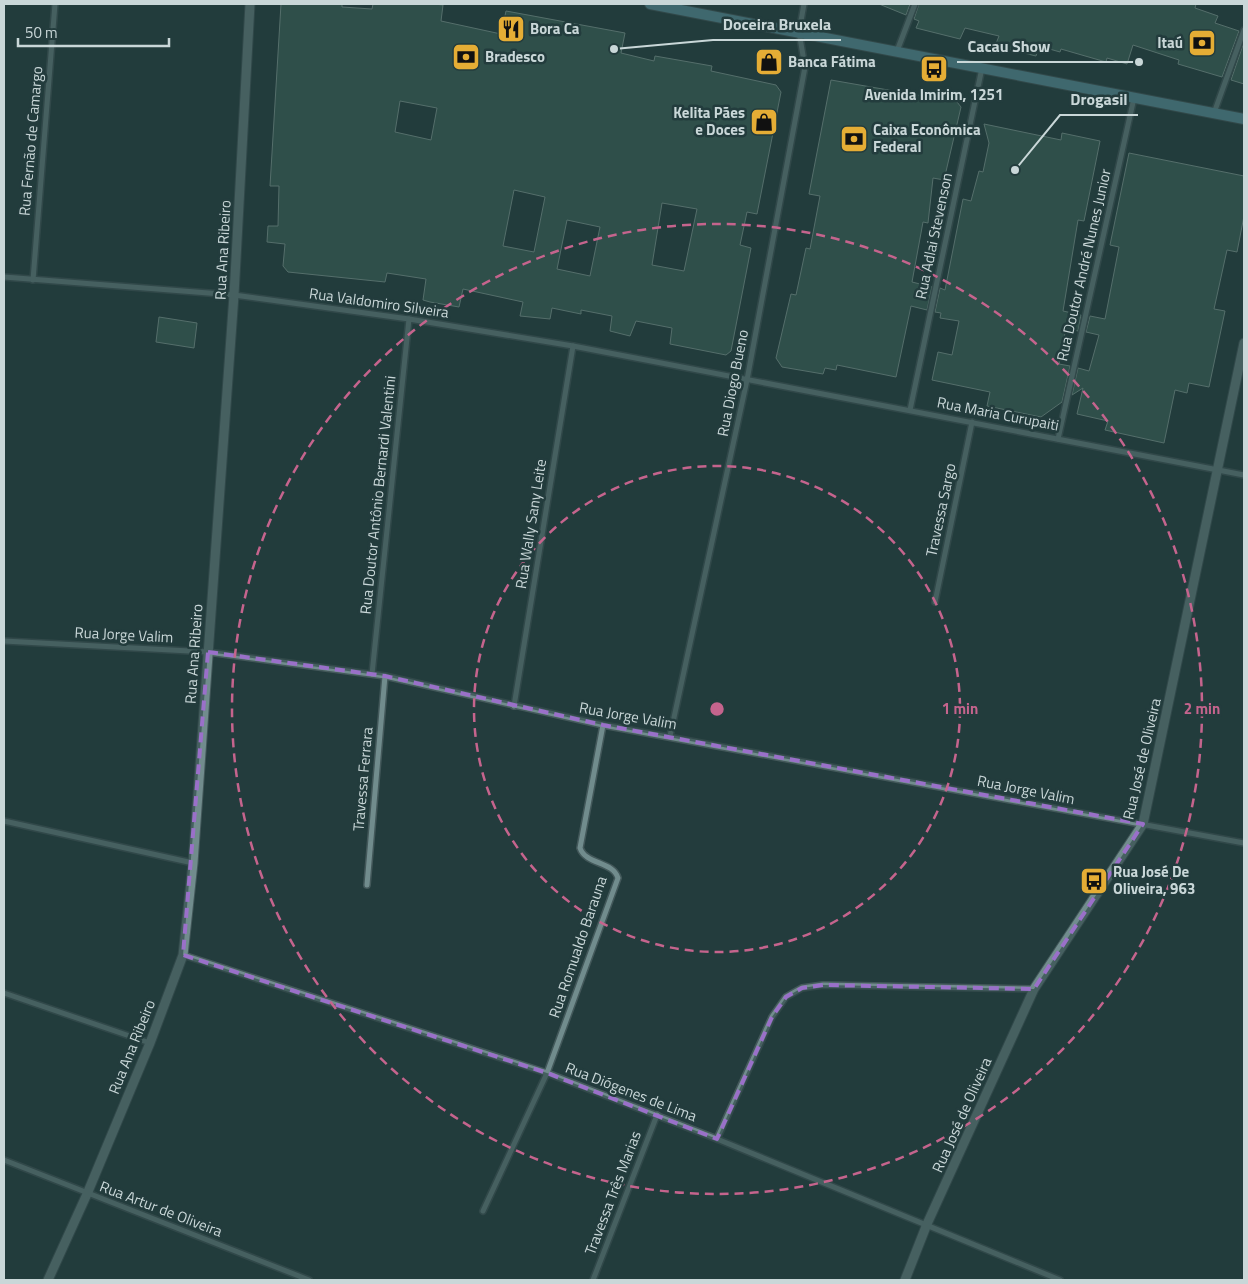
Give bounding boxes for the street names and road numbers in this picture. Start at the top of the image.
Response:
street label: Rua Fernão de Camargo [12,65,49,217]
street label: Rua Doutor André Nunes Junior [1050,166,1117,363]
street label: Rua Adlai Stevenson [909,171,958,301]
street label: Rua Ana Ribeiro [208,199,237,301]
street label: Rua Valdomiro Silveira [308,281,451,324]
street label: Rua Diogo Bueno [711,327,754,438]
street label: Rua Doutor Antônio Bernardi Valentini [354,375,401,615]
street label: Rua Maria Curupaiti [935,390,1061,437]
street label: Rua Wally Sany Leite [509,457,552,590]
street label: Travessa Sargo [919,461,962,559]
street label: Rua Ana Ribeiro [179,603,208,705]
street label: Rua Jorge Valim [74,620,174,649]
street label: Rua José de Oliveira [1116,695,1167,822]
street label: Rua Jorge Valim [577,696,679,735]
street label: Travessa Ferrara [346,725,379,832]
street label: Rua Jorge Valim [975,769,1077,810]
street label: Rua Romualdo Barauna [542,872,613,1021]
street label: Rua Ana Ribeiro [102,996,161,1097]
street label: Rua José de Oliveira [926,1053,997,1176]
street label: Rua Diógenes de Lima [562,1056,701,1127]
street label: Travessa Três Marias [578,1127,647,1258]
street label: Rua Artur de Oliveira [96,1175,226,1243]

